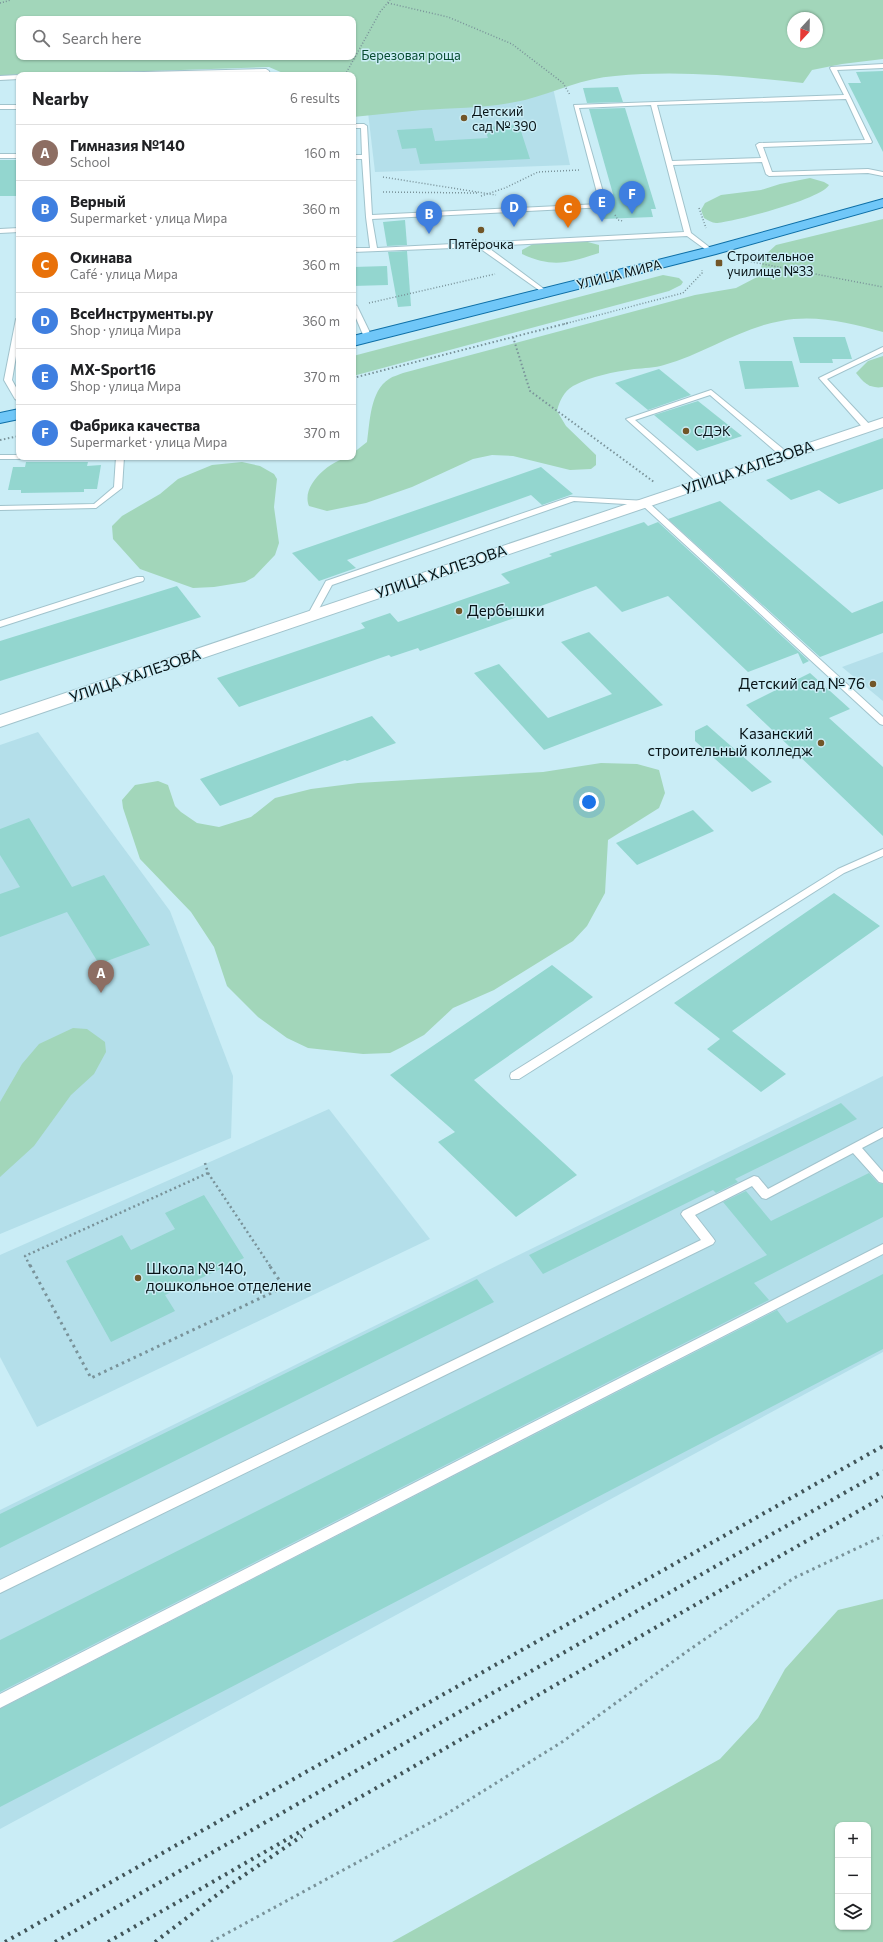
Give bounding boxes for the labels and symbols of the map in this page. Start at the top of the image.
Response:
north arrow [787,12,823,48]
park label: Березовая роща [361,47,461,63]
place label: Детский сад № 390 [472,103,537,134]
marker: Детский сад № 390 [459,113,469,123]
pin: F [619,181,645,214]
pin: E [589,189,615,222]
pin: D [501,194,527,227]
pin: C [555,195,581,228]
pin: B [416,201,442,234]
marker: Пятёрочка [476,225,486,235]
place label: Пятёрочка [448,236,514,252]
place label: Строительное училище №33 [727,248,814,279]
street label: УЛИЦА МИРА [575,256,663,292]
marker: Строительное училище №33 [714,258,724,268]
place label: СДЭК [694,423,731,439]
marker: СДЭК [681,426,691,436]
street label: УЛИЦА ХАЛЕЗОВА [680,436,816,498]
street label: УЛИЦА ХАЛЕЗОВА [373,540,509,602]
place label: Дербышки [467,601,544,619]
marker: Дербышки [454,606,464,616]
street label: УЛИЦА ХАЛЕЗОВА [67,644,203,706]
place label: Детский сад № 76 [739,674,865,692]
marker: Детский сад № 76 [868,679,878,689]
place label: Казанский строительный колледж [648,724,813,759]
marker: Казанский строительный колледж [816,738,826,748]
your location [579,792,599,812]
pin: A [88,960,114,993]
place label: Школа № 140, дошкольное отделение [146,1259,311,1294]
marker: Школа № 140, дошкольное отделение [133,1273,143,1283]

